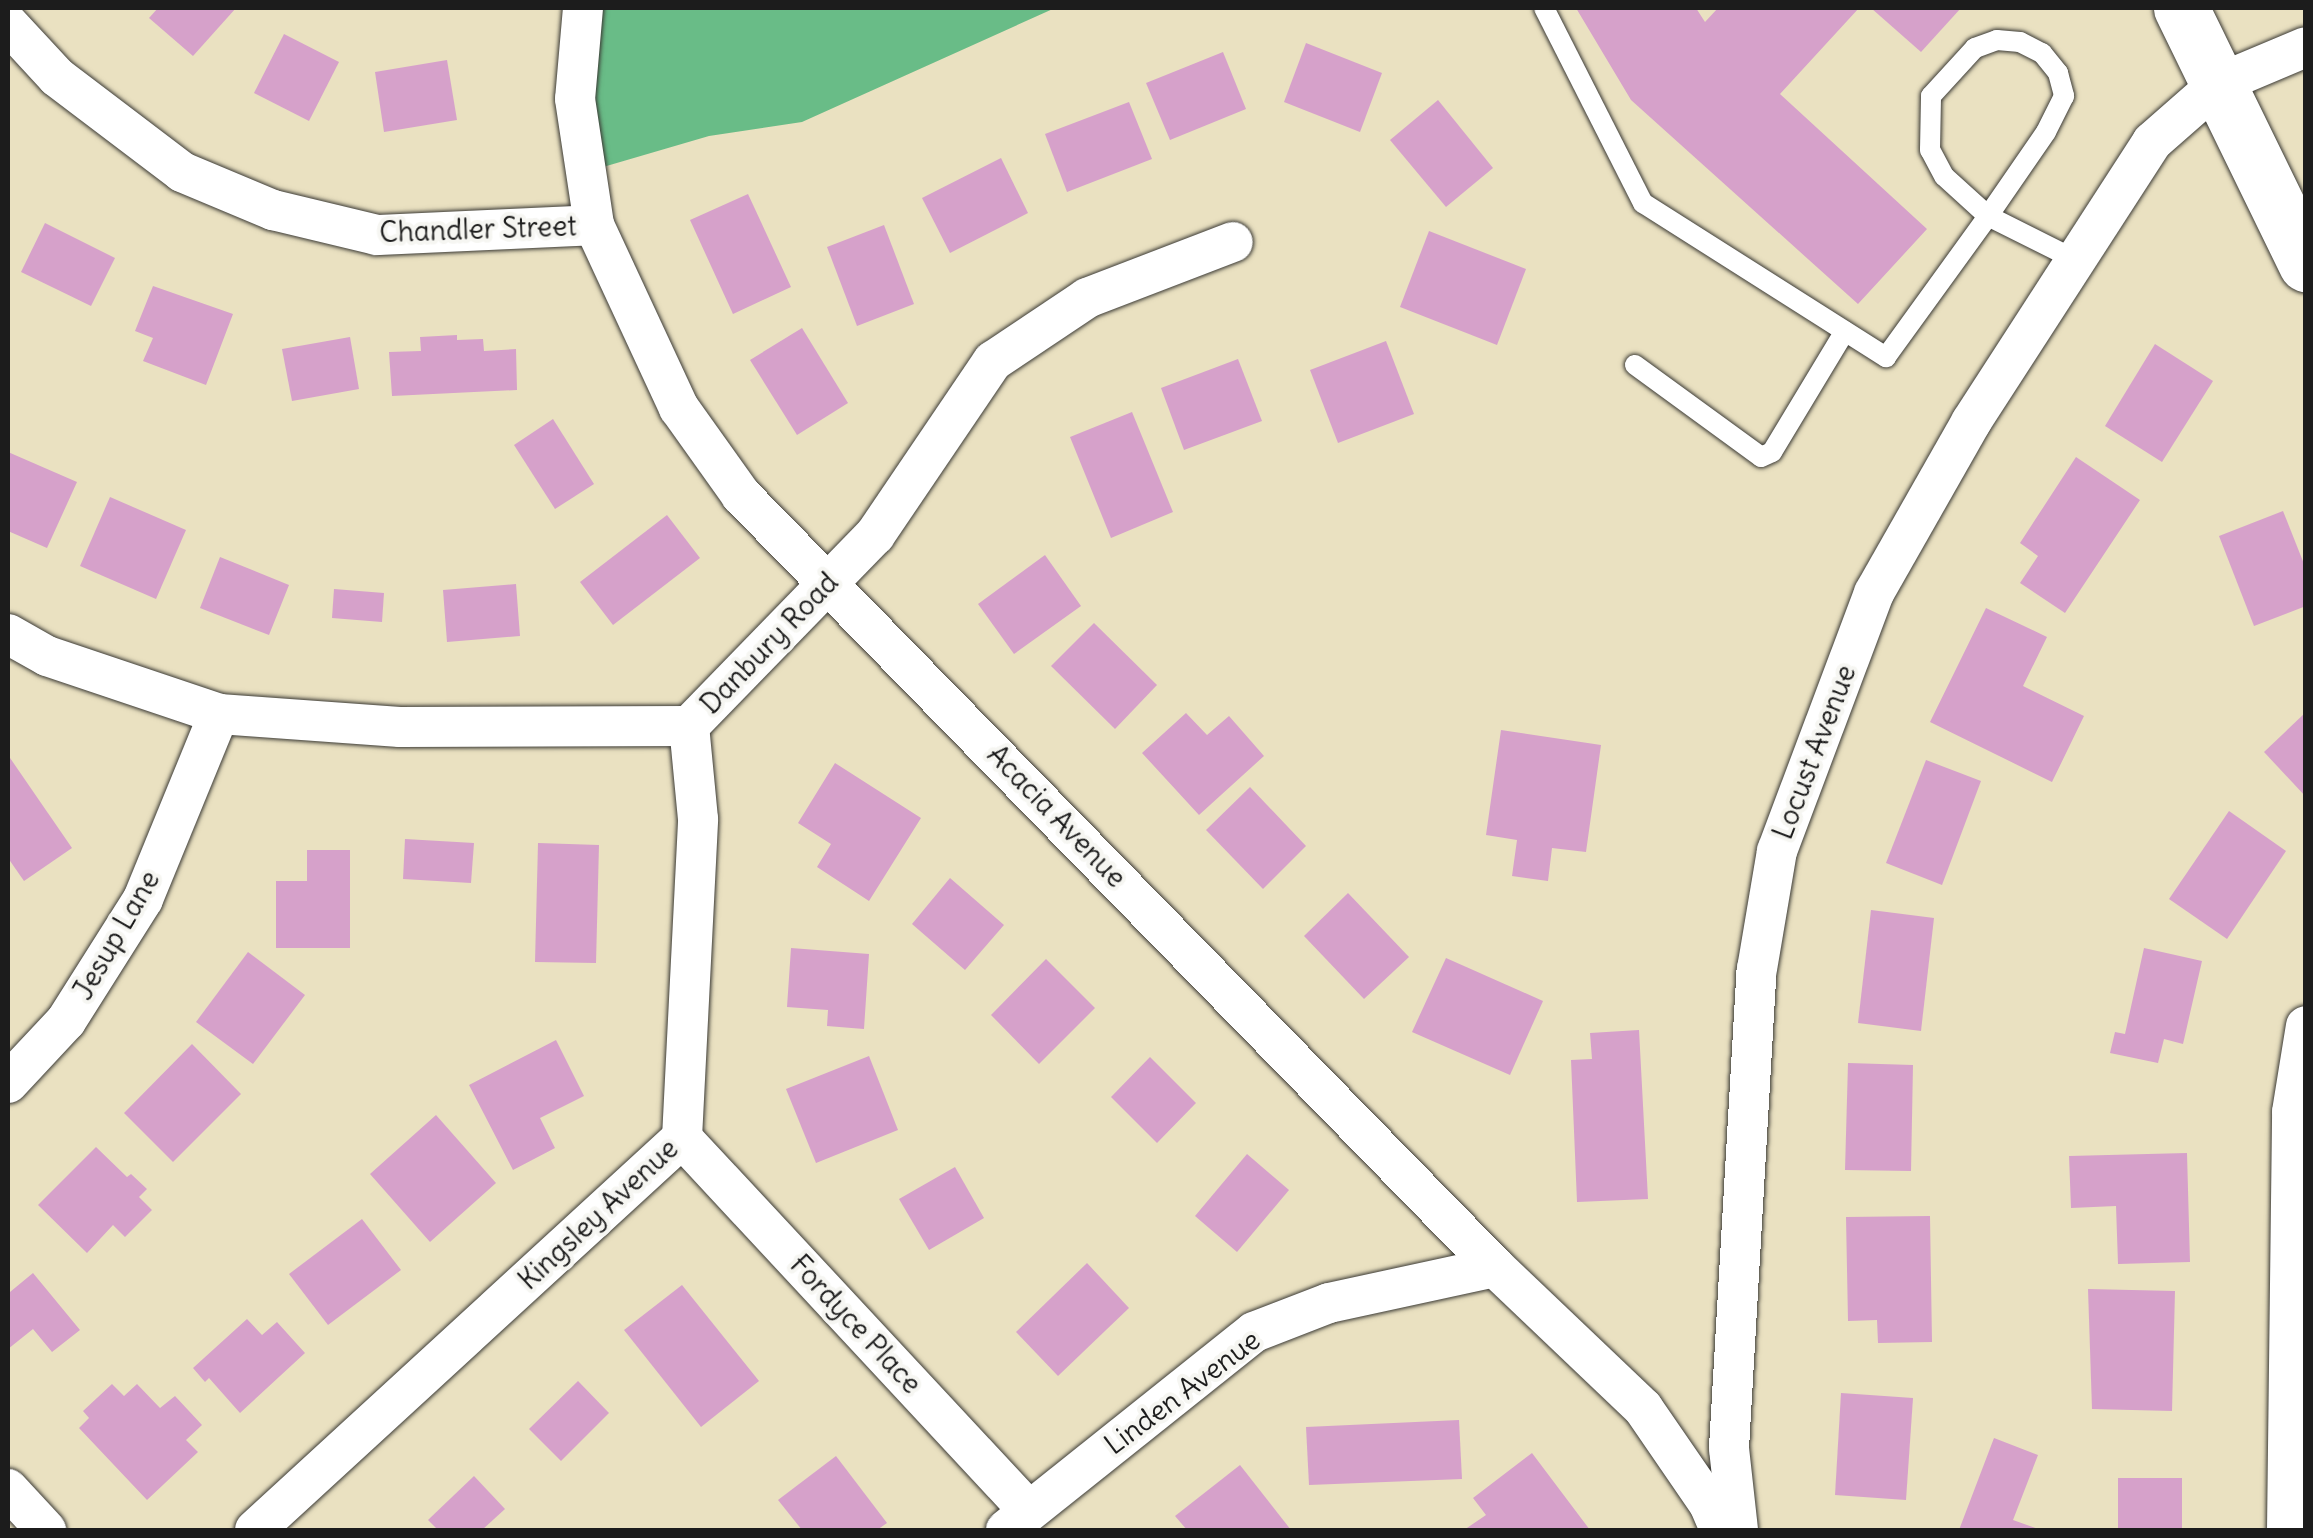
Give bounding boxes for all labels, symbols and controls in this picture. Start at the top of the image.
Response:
street label: Chandler Street [379,209,577,249]
street label: Danbury Road [693,565,845,721]
street label: Locust Avenue [1765,660,1863,844]
street label: Acacia Avenue [981,738,1133,894]
street label: Jesup Lane [66,865,166,1005]
street label: Kingsley Avenue [511,1131,685,1297]
street label: Fordyce Place [783,1248,929,1400]
street label: Linden Avenue [1098,1323,1266,1461]

